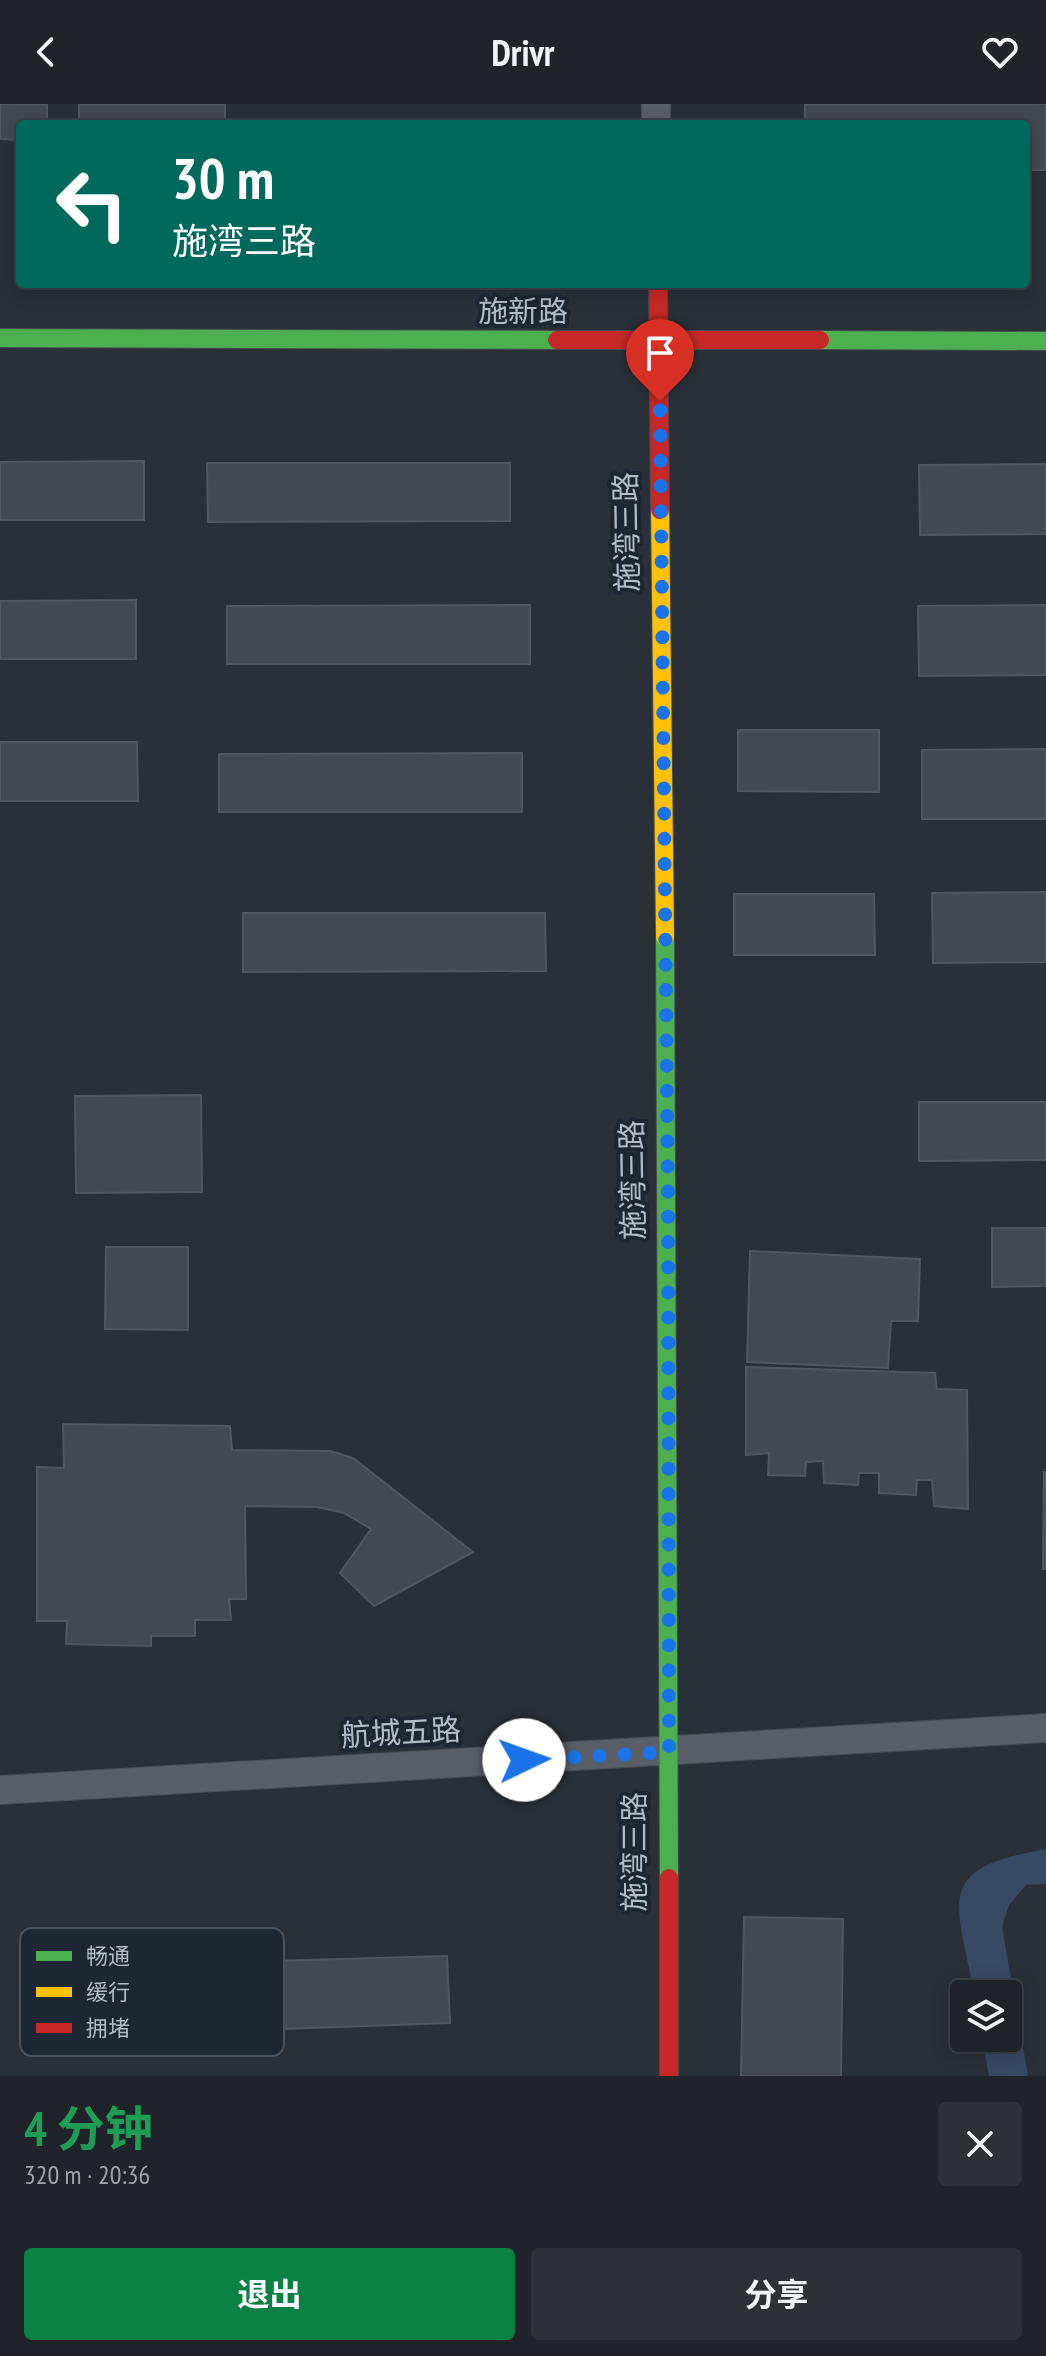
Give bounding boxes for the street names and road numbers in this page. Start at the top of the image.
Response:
street label: 施新路 [478,291,568,330]
street label: 施湾三路 [605,472,646,592]
street label: 施湾三路 [611,1120,652,1240]
street label: 航城五路 [340,1709,462,1754]
street label: 施湾三路 [614,1792,653,1912]

